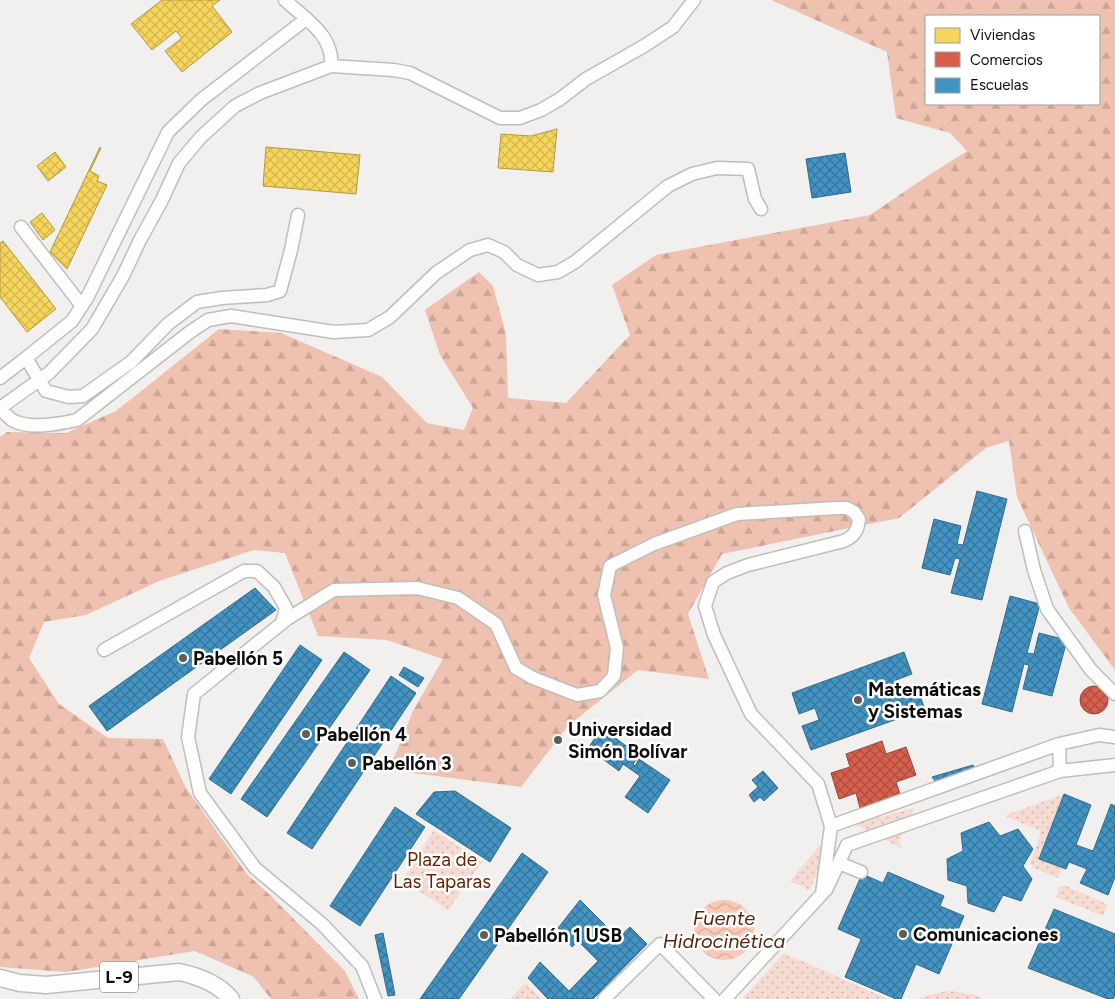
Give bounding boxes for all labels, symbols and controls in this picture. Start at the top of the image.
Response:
legend [925,15,1100,105]
text: Viviendas [970,26,1035,44]
text: Comercios [970,51,1043,69]
text: Escuelas [970,76,1029,94]
place label: Pabellón 5 [193,647,283,670]
marker: Pabellón 5 [177,652,189,664]
place label: Matemáticas y Sistemas [868,678,981,723]
marker: Matemáticas y Sistemas [852,694,864,706]
place label: Universidad Simón Bolívar [568,718,687,763]
place label: Pabellón 4 [316,723,407,746]
marker: Pabellón 4 [300,728,312,740]
marker: Universidad Simón Bolívar [552,734,564,746]
place label: Pabellón 3 [362,752,452,775]
marker: Pabellón 3 [346,757,358,769]
park label: Plaza de Las Taparas [393,848,491,893]
water label: Fuente Hidrocinética [663,906,785,953]
place label: Comunicaciones [913,923,1058,946]
place label: Pabellón 1 USB [494,924,622,947]
marker: Comunicaciones [897,928,909,940]
marker: Pabellón 1 USB [478,929,490,941]
road number: L-9 [100,962,138,992]

